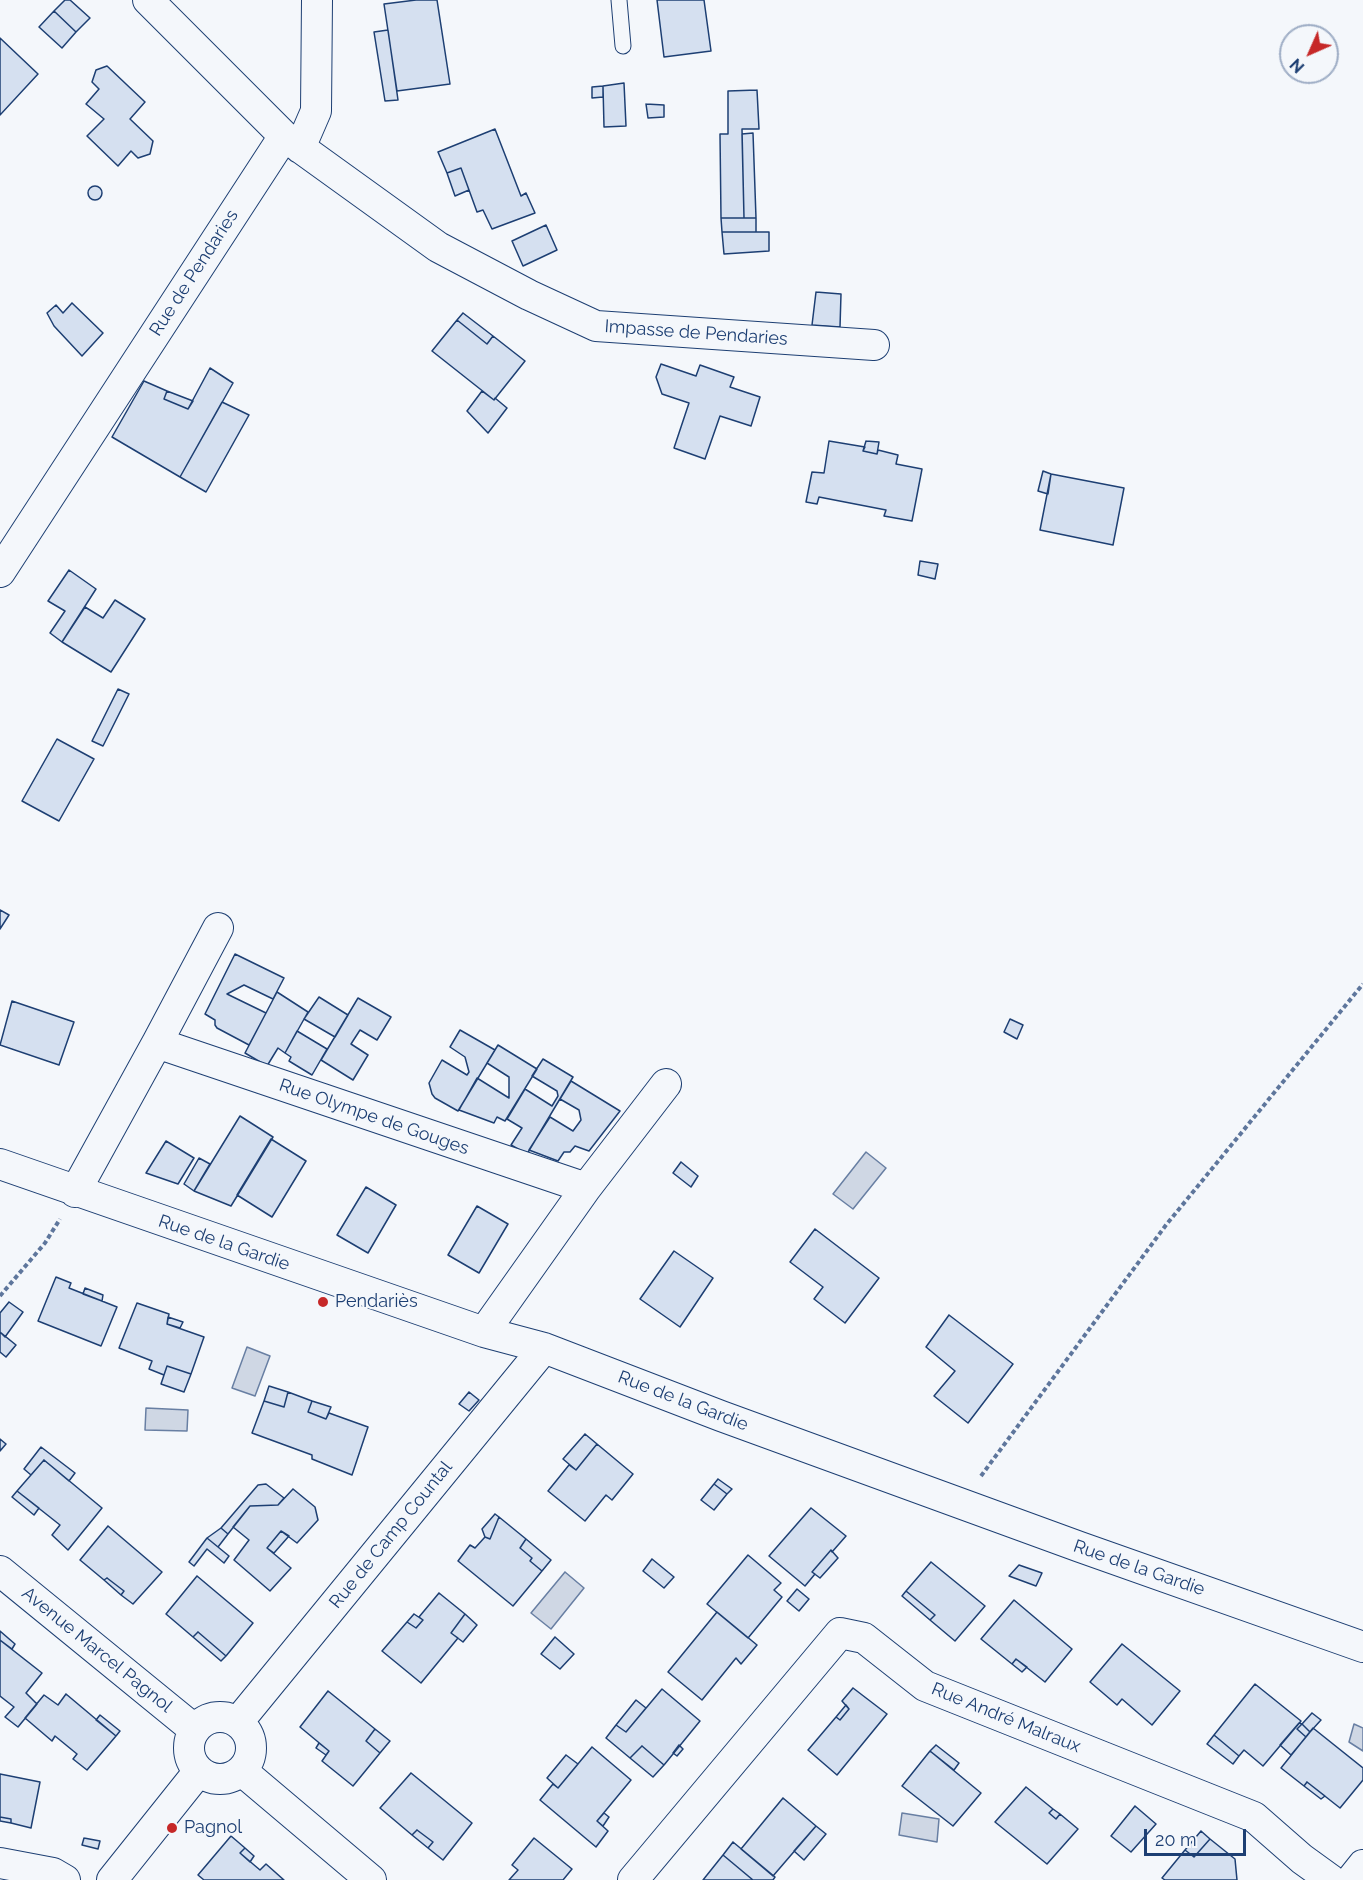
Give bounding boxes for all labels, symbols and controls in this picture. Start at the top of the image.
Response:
north arrow [1279,24,1339,84]
text: N [1286,55,1308,77]
street label: Rue de Pendaries [145,206,243,340]
street label: Impasse de Pendaries [604,316,788,350]
street label: Rue Olympe de Gouges [276,1074,472,1160]
street label: Rue de la Gardie [155,1210,293,1276]
place label: Pendariès [335,1291,418,1313]
marker: Pendariès [316,1295,330,1309]
street label: Rue de la Gardie [615,1366,751,1436]
street label: Rue de Camp Countal [325,1457,457,1613]
street label: Rue de la Gardie [1070,1535,1208,1601]
street label: Avenue Marcel Pagnol [17,1583,177,1717]
street label: Rue André Malraux [928,1678,1084,1758]
place label: Pagnol [184,1817,242,1839]
scale bar [1147,1817,1249,1855]
marker: Pagnol [165,1821,179,1835]
text: 20 m [1155,1829,1197,1850]

